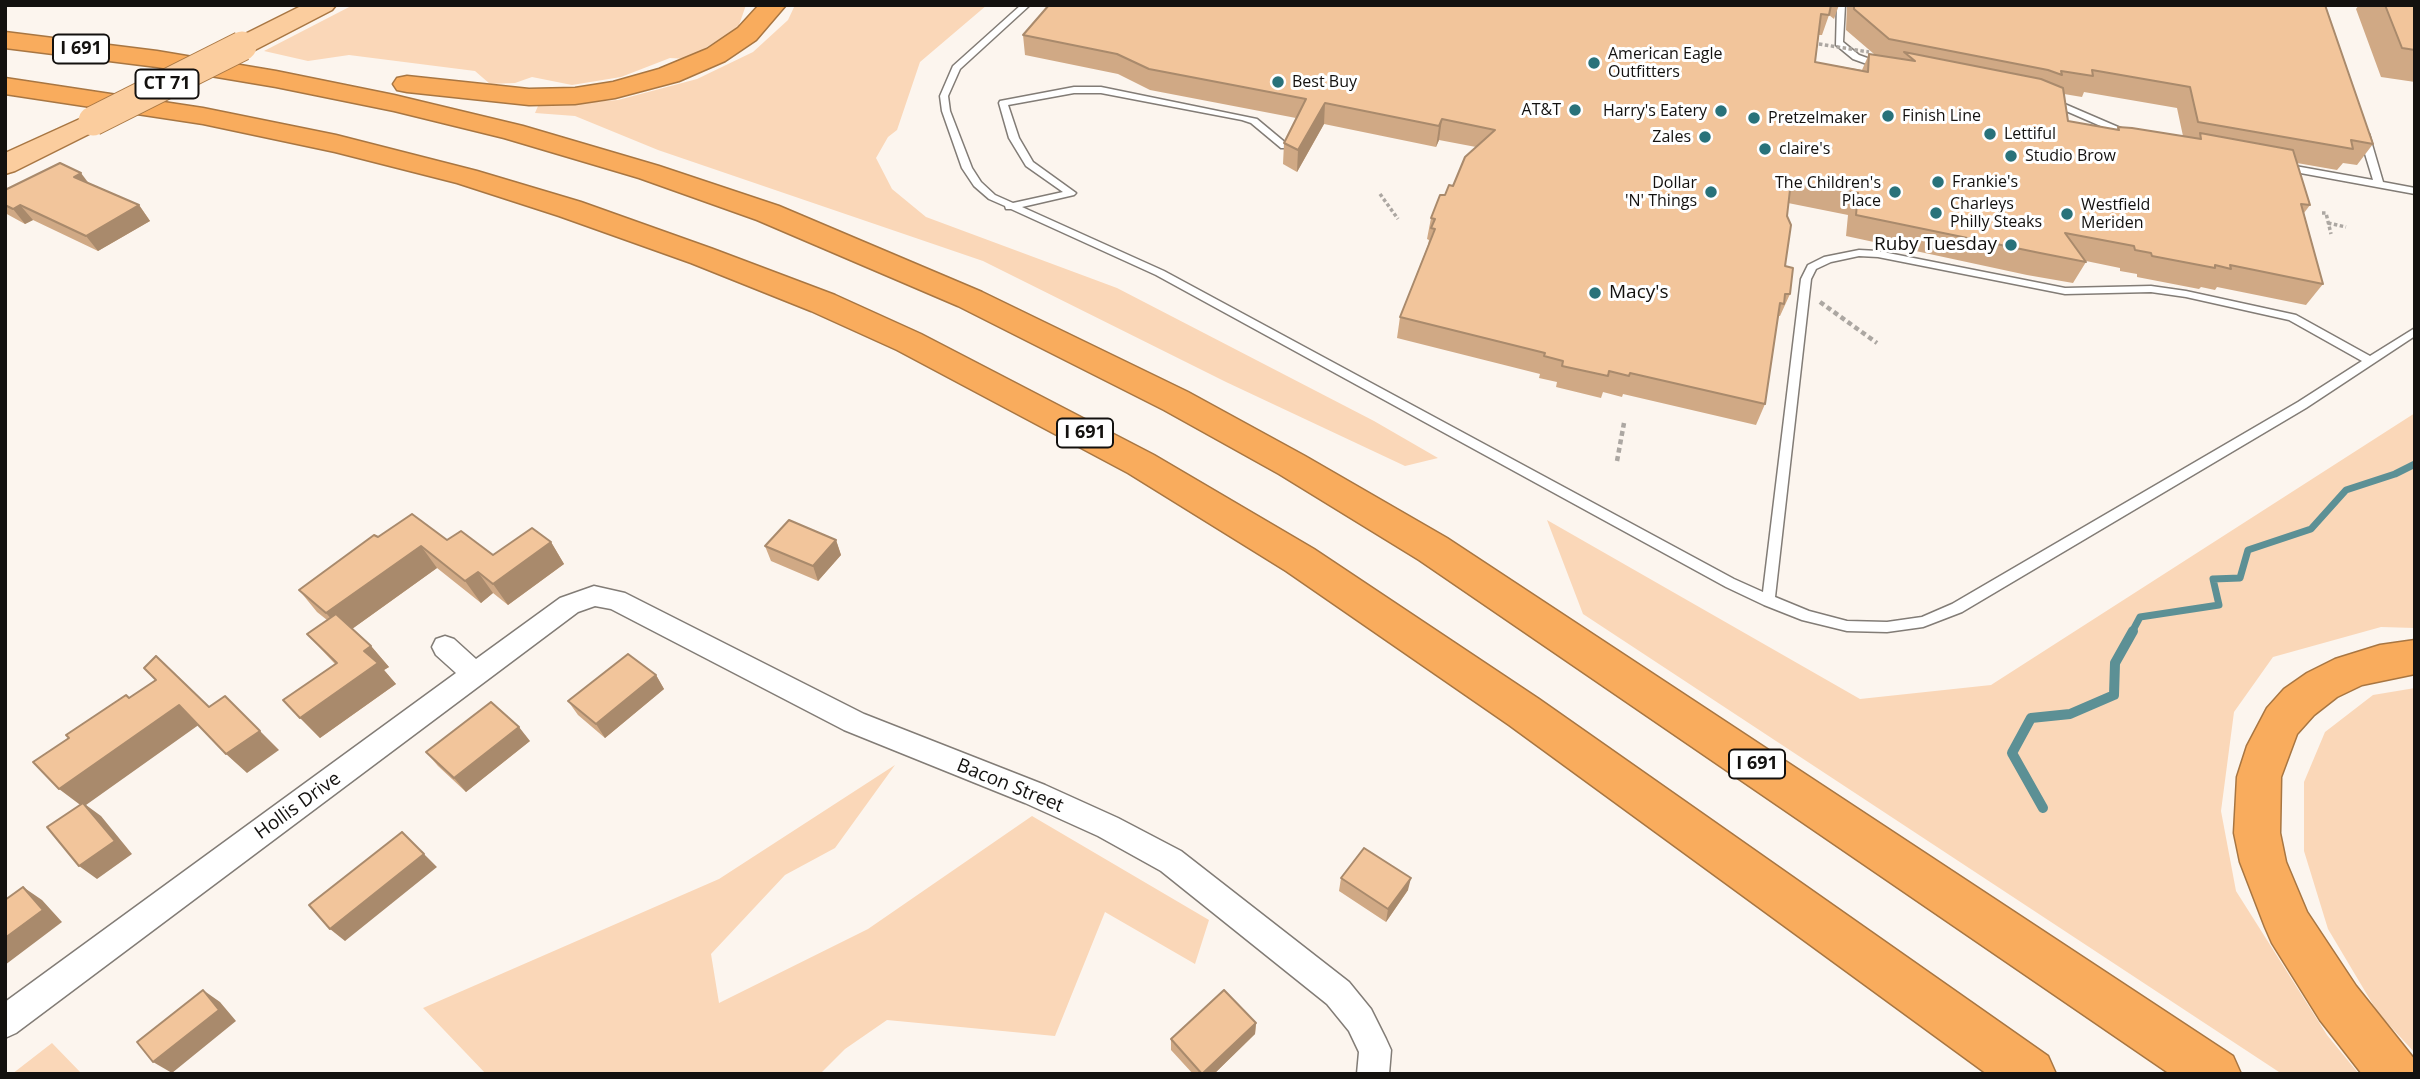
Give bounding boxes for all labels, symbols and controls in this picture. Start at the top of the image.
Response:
road number: I 691 [53,34,109,64]
place label: American Eagle Outfitters [1608,44,1723,82]
marker: American Eagle Outfitters [1586,55,1602,71]
road number: CT 71 [136,70,198,98]
place label: Best Buy [1292,72,1357,92]
marker: Best Buy [1270,74,1286,90]
place label: AT&T [1522,100,1561,120]
place label: Harry's Eatery [1603,101,1707,121]
marker: AT&T [1567,102,1583,118]
marker: Harry's Eatery [1713,103,1729,119]
place label: Finish Line [1902,106,1981,126]
place label: Pretzelmaker [1768,108,1867,128]
marker: Finish Line [1880,108,1896,124]
marker: Pretzelmaker [1746,110,1762,126]
place label: Lettiful [2004,124,2056,144]
marker: Lettiful [1982,126,1998,142]
place label: Zales [1652,127,1691,147]
marker: Zales [1697,129,1713,145]
place label: claire's [1779,139,1830,159]
marker: claire's [1757,141,1773,157]
place label: Studio Brow [2025,146,2116,166]
marker: Studio Brow [2003,148,2019,164]
place label: Frankie's [1952,172,2018,192]
place label: Dollar 'N' Things [1625,173,1697,211]
place label: The Children's Place [1775,173,1881,211]
marker: Frankie's [1930,174,1946,190]
marker: Dollar 'N' Things [1703,184,1719,200]
marker: The Children's Place [1887,184,1903,200]
place label: Charleys Philly Steaks [1950,194,2042,232]
place label: Westfield Meriden [2081,195,2150,233]
marker: Charleys Philly Steaks [1928,205,1944,221]
marker: Westfield Meriden [2059,206,2075,222]
place label: Ruby Tuesday [1874,234,1997,256]
marker: Ruby Tuesday [2003,237,2019,253]
place label: Macy's [1609,282,1668,304]
marker: Macy's [1587,285,1603,301]
road number: I 691 [1057,418,1113,447]
road number: I 691 [1729,750,1785,778]
street label: Bacon Street [953,754,1067,818]
street label: Hollis Drive [251,767,345,845]

